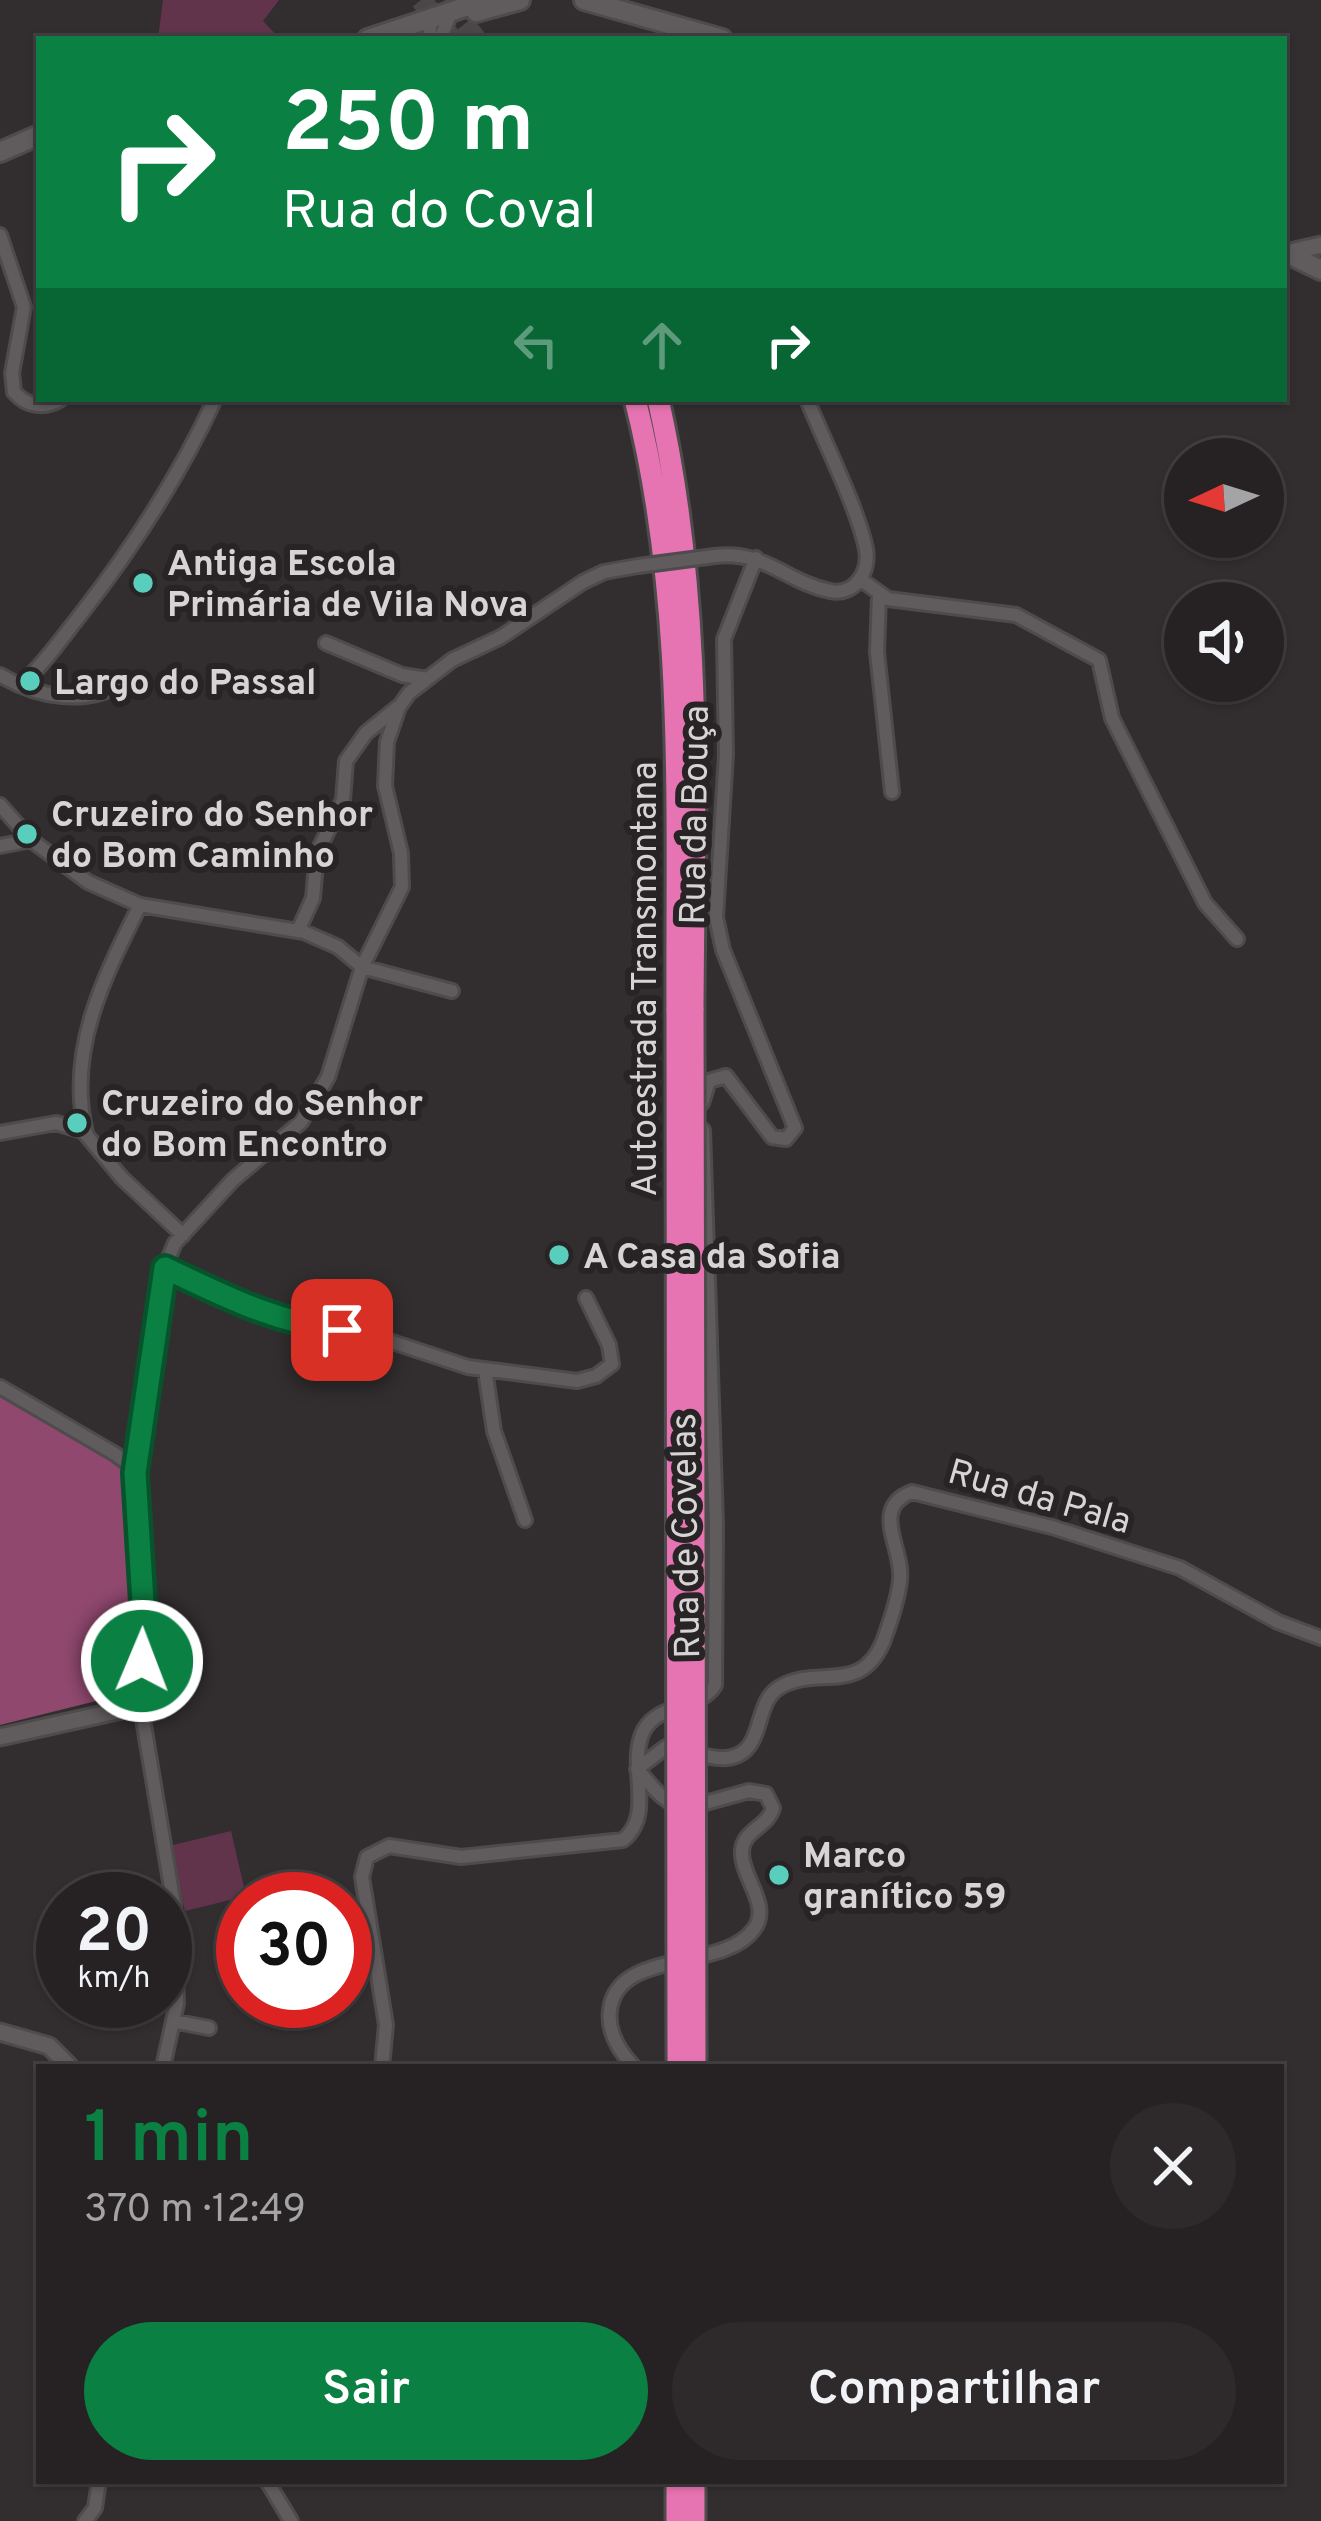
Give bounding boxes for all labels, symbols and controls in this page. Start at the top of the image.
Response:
text: 250 m [282,75,534,181]
icon: right [84,84,240,240]
text: Rua do Coval [282,179,596,248]
icon: left [503,312,569,378]
icon: ahead [629,312,695,378]
icon: right [755,312,821,378]
north arrow [1164,438,1284,558]
map controls [1164,438,1284,702]
place label: Antiga Escola Primária de Vila Nova [167,543,528,630]
marker: Antiga Escola Primária de Vila Nova [130,570,156,596]
button: sound [1164,582,1284,702]
place label: Largo do Passal [54,662,317,708]
marker: Largo do Passal [17,668,43,694]
street label: Rua da Bouça [672,705,722,925]
street label: Autoestrada Transmontana [624,761,670,1197]
place label: Cruzeiro do Senhor do Bom Caminho [51,794,373,881]
marker: Cruzeiro do Senhor do Bom Caminho [14,821,40,847]
place label: Cruzeiro do Senhor do Bom Encontro [101,1083,423,1170]
marker: Cruzeiro do Senhor do Bom Encontro [64,1110,90,1136]
place label: A Casa da Sofia [583,1236,840,1282]
marker: A Casa da Sofia [546,1242,572,1268]
pin [291,1279,393,1381]
icon: arrive [309,1297,375,1363]
street label: Rua de Covelas [663,1413,713,1659]
street label: Rua da Pala [942,1451,1136,1547]
position arrow [79,1598,205,1724]
place label: Marco granítico 59 [803,1835,1007,1922]
marker: Marco granítico 59 [766,1862,792,1888]
speed limit sign: 30 [216,1872,372,2028]
text: 20 [76,1897,152,1973]
text: km/h [78,1961,150,1998]
text: 1 min [84,2096,254,2188]
button: close [1110,2103,1236,2229]
text: 370 m · 12:49 [84,2187,306,2236]
button: Sair [84,2322,648,2460]
button: Compartilhar [672,2322,1236,2460]

